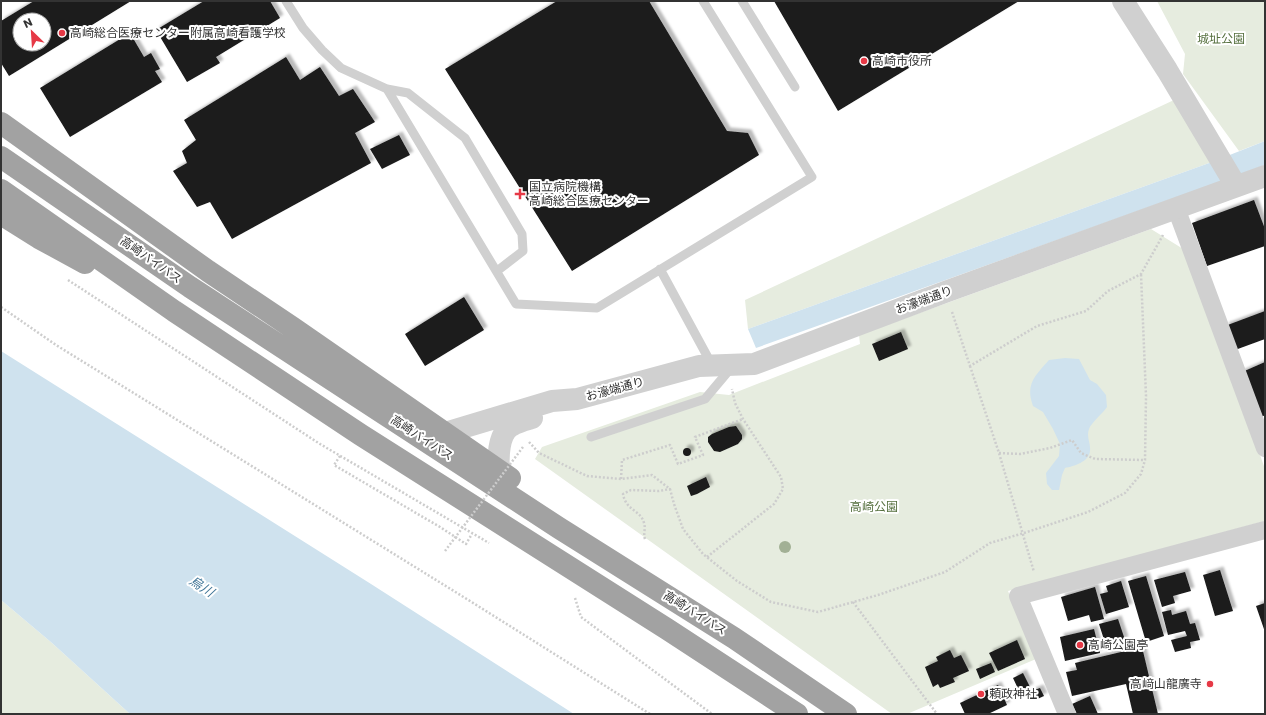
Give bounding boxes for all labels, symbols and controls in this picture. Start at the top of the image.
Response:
north arrow [12,12,52,52]
text: N [21,14,35,32]
place label: 高崎総合医療センター附属高崎看護学校 [70,24,286,41]
marker: 高崎総合医療センター附属高崎看護学校 [57,28,67,38]
park label: 城址公園 [1197,30,1245,47]
place label: 高崎市役所 [872,52,932,69]
marker: 高崎市役所 [859,56,869,66]
place label: 国立病院機構 高崎総合医療センター [529,178,649,209]
marker: 国立病院機構 高崎総合医療センター [514,188,526,200]
street label: 高崎バイパス [117,232,186,287]
street label: お濠端通り [893,281,955,318]
street label: お濠端通り [584,373,646,404]
street label: 高崎バイパス [388,411,457,464]
park label: 高崎公園 [850,498,898,515]
water label: 烏川 [186,571,219,603]
street label: 高崎バイパス [660,586,730,639]
place label: 高崎公園亭 [1088,636,1148,653]
marker: 高崎公園亭 [1075,640,1085,650]
place label: 高﨑山龍廣寺 [1130,675,1202,692]
marker: 高﨑山龍廣寺 [1205,679,1215,689]
place label: 頼政神社 [989,685,1037,702]
marker: 頼政神社 [976,689,986,699]

